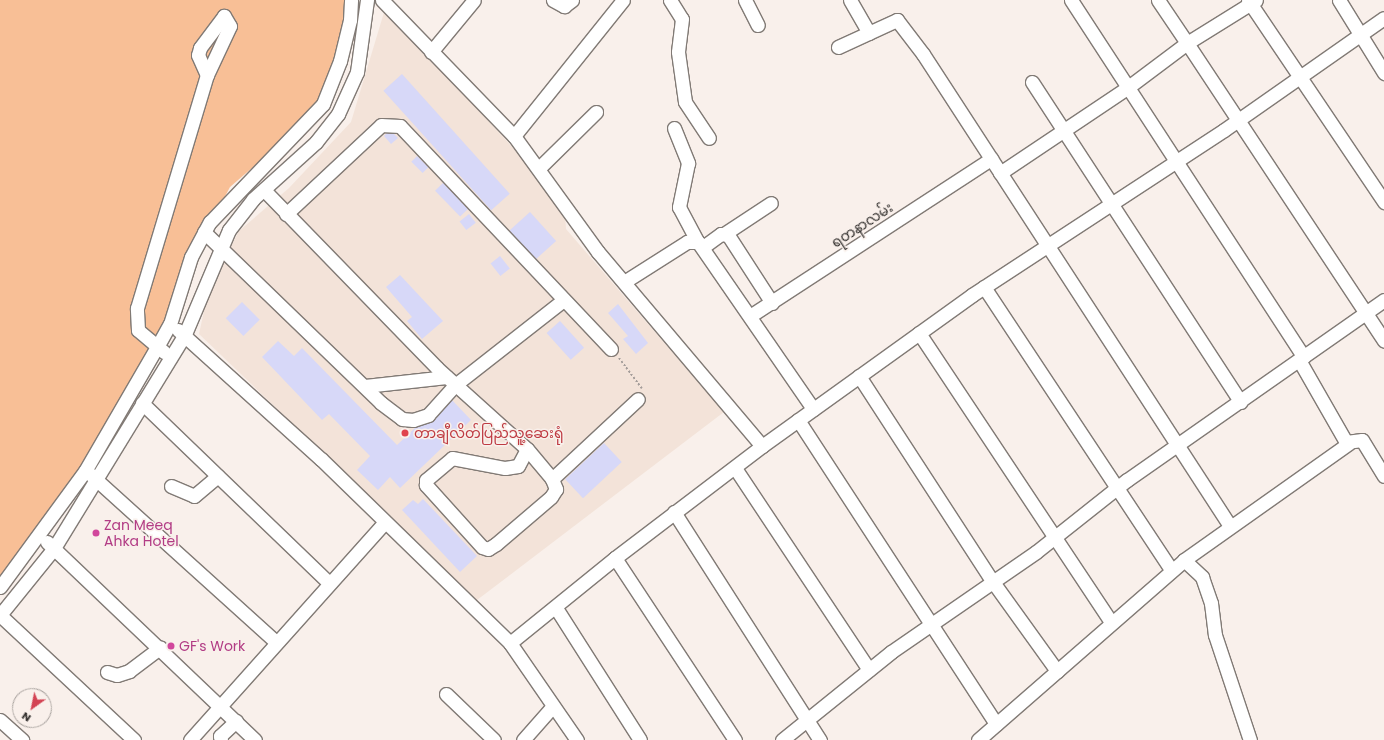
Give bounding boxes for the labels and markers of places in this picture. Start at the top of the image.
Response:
place label: တာချီလိတ်ပြည်သူ့ဆေးရုံ [414,425,563,441]
marker: တာချီလိတ်ပြည်သူ့ဆေးရုံ [399,427,411,439]
place label: Zan Meeq Ahka Hotel [104,517,179,550]
marker: Zan Meeq Ahka Hotel [91,528,101,538]
place label: GF's Work [179,638,245,654]
marker: GF's Work [166,641,176,651]

